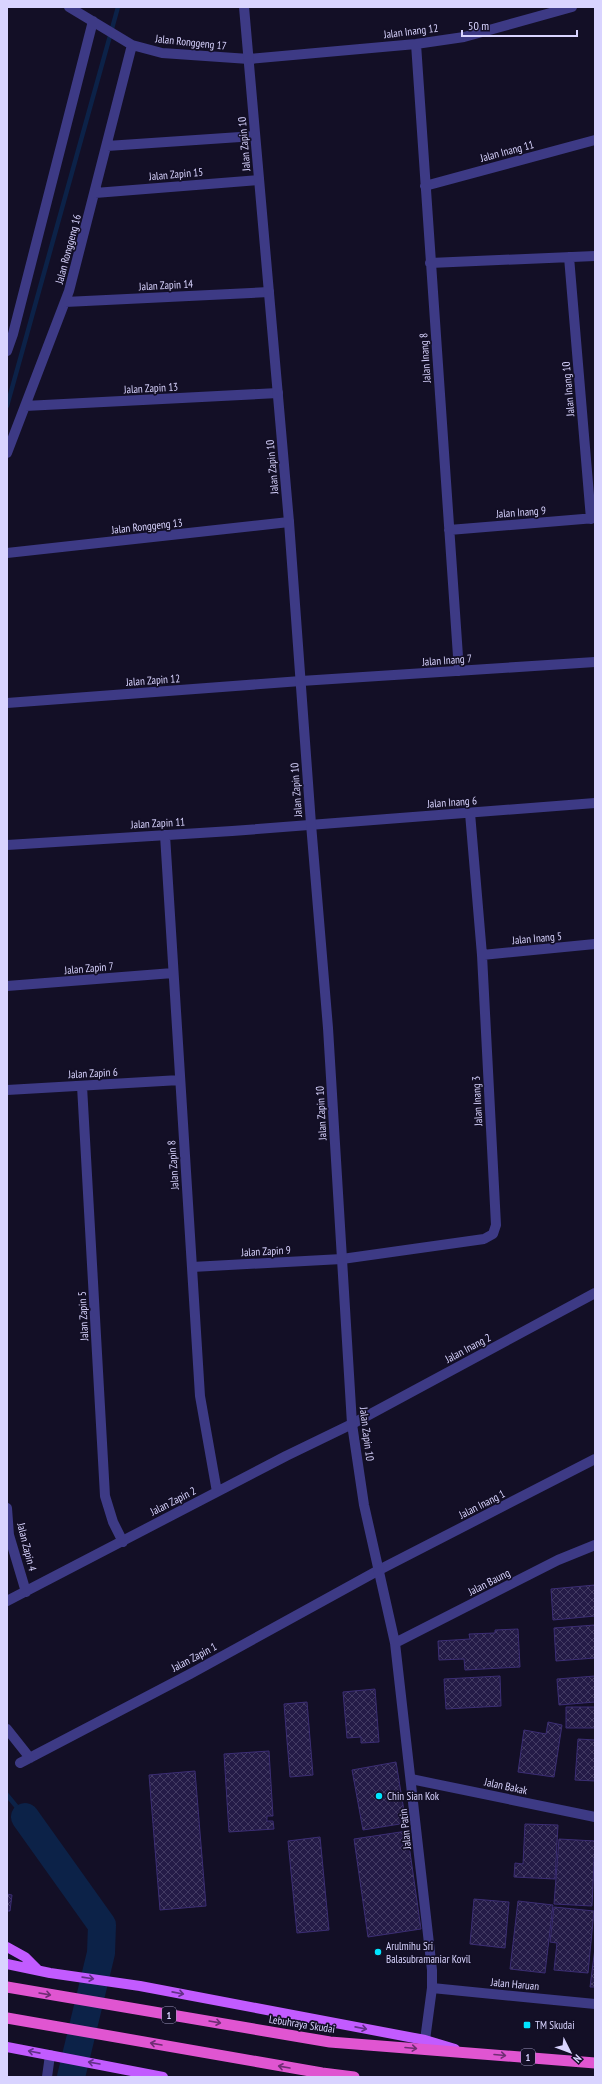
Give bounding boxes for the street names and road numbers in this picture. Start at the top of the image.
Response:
street label: Jalan Inang 12 [382,21,439,41]
street label: Jalan Ronggeng 17 [154,31,227,53]
street label: Jalan Zapin 10 [235,116,253,173]
street label: Jalan Inang 11 [478,137,535,165]
street label: Jalan Zapin 15 [147,165,204,183]
street label: Jalan Ronggeng 16 [52,213,84,286]
street label: Jalan Zapin 14 [138,277,194,293]
street label: Jalan Inang 8 [416,333,434,384]
street label: Jalan Inang 10 [559,361,577,418]
street label: Jalan Zapin 13 [123,380,179,396]
street label: Jalan Zapin 10 [263,439,281,496]
street label: Jalan Inang 9 [495,503,546,521]
street label: Jalan Ronggeng 13 [110,515,183,537]
street label: Jalan Inang 7 [421,651,472,669]
street label: Jalan Zapin 12 [124,671,181,689]
street label: Jalan Zapin 10 [287,762,305,819]
street label: Jalan Inang 6 [426,793,477,811]
street label: Jalan Zapin 11 [130,815,186,831]
street label: Jalan Inang 5 [511,929,562,947]
street label: Jalan Zapin 7 [63,959,114,977]
street label: Jalan Zapin 6 [67,1065,118,1081]
street label: Jalan Inang 3 [469,1076,485,1127]
street label: Jalan Zapin 10 [313,1085,329,1141]
street label: Jalan Zapin 8 [164,1140,182,1191]
street label: Jalan Zapin 9 [240,1243,291,1259]
street label: Jalan Zapin 5 [75,1291,91,1342]
street label: Jalan Inang 2 [442,1330,493,1366]
street label: Jalan Zapin 10 [357,1405,377,1462]
street label: Jalan Zapin 2 [147,1484,198,1519]
street label: Jalan Inang 1 [456,1486,507,1522]
street label: Jalan Zapin 4 [14,1520,40,1573]
street label: Jalan Baung [465,1565,512,1599]
street label: Jalan Zapin 1 [168,1639,219,1675]
street label: Jalan Bakak [482,1774,530,1798]
street label: Jalan Patin [396,1808,414,1851]
street label: Jalan Haruan [489,1975,540,1993]
road number: 1 [162,2007,176,2023]
street label: Lebuhraya Skudai [268,2012,336,2036]
road number: 1 [521,2049,535,2065]

